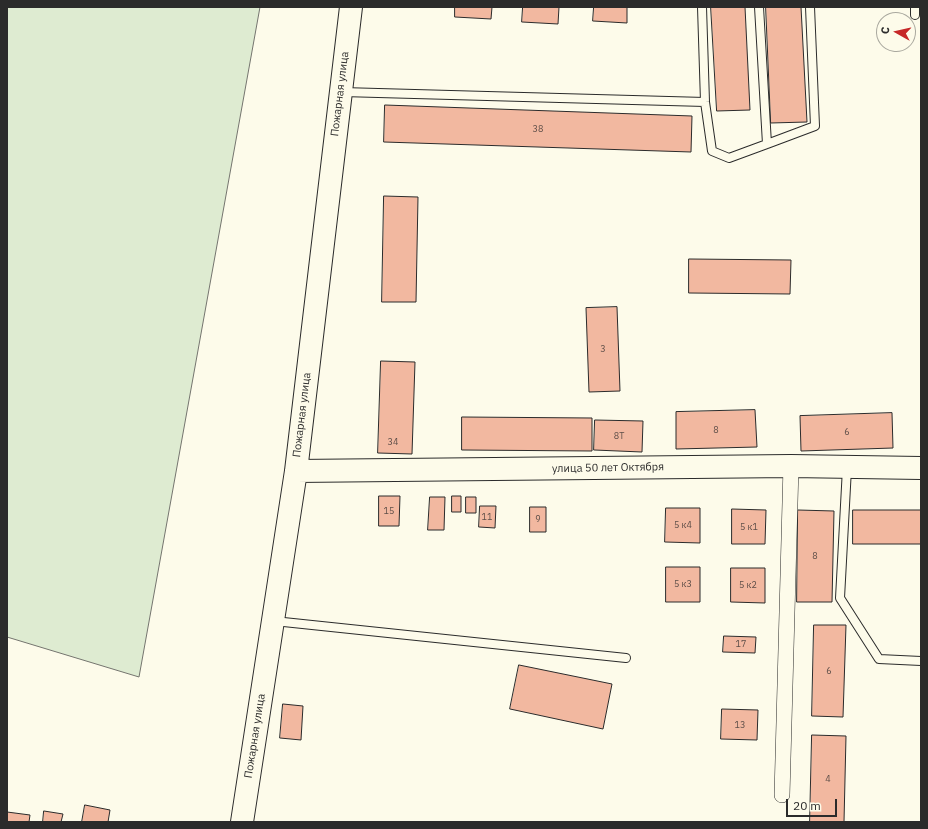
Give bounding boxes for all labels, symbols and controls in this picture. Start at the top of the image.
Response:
north arrow [876,12,916,52]
text: С [878,26,893,35]
street label: Пожарная улица [328,51,352,137]
house number: 38 [533,124,543,134]
house number: 3 [600,344,606,354]
street label: Пожарная улица [290,372,314,458]
house number: 8 [713,425,719,435]
house number: 6 [844,427,850,437]
house number: 8Т [614,431,624,441]
house number: 34 [388,437,398,447]
street label: улица 50 лет Октября [552,460,664,476]
house number: 15 [384,506,394,516]
house number: 11 [482,512,492,522]
house number: 9 [535,514,541,524]
house number: 5 к4 [674,520,692,530]
house number: 5 к1 [740,522,758,532]
house number: 8 [812,551,818,561]
house number: 5 к3 [674,579,692,589]
house number: 5 к2 [739,580,757,590]
house number: 17 [736,639,746,649]
house number: 6 [826,666,832,676]
street label: Пожарная улица [242,693,268,779]
house number: 13 [735,720,745,730]
house number: 4 [825,774,831,784]
scale bar [788,791,839,817]
text: 20 m [793,798,821,813]

